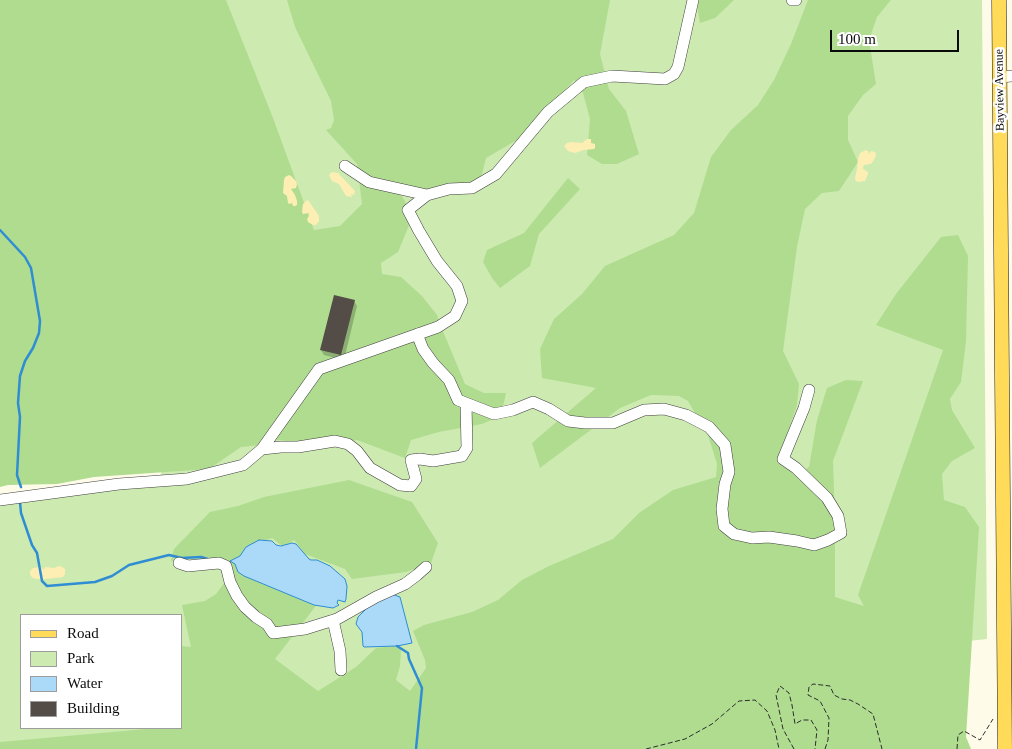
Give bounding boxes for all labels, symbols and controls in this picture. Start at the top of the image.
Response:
scale bar [832,20,961,52]
text: 100 m [838,31,876,47]
street label: Bayview Avenue [992,49,1008,131]
legend [20,614,182,729]
text: Road [67,625,99,641]
text: Park [67,650,95,666]
text: Water [67,675,102,691]
text: Building [67,700,120,716]

